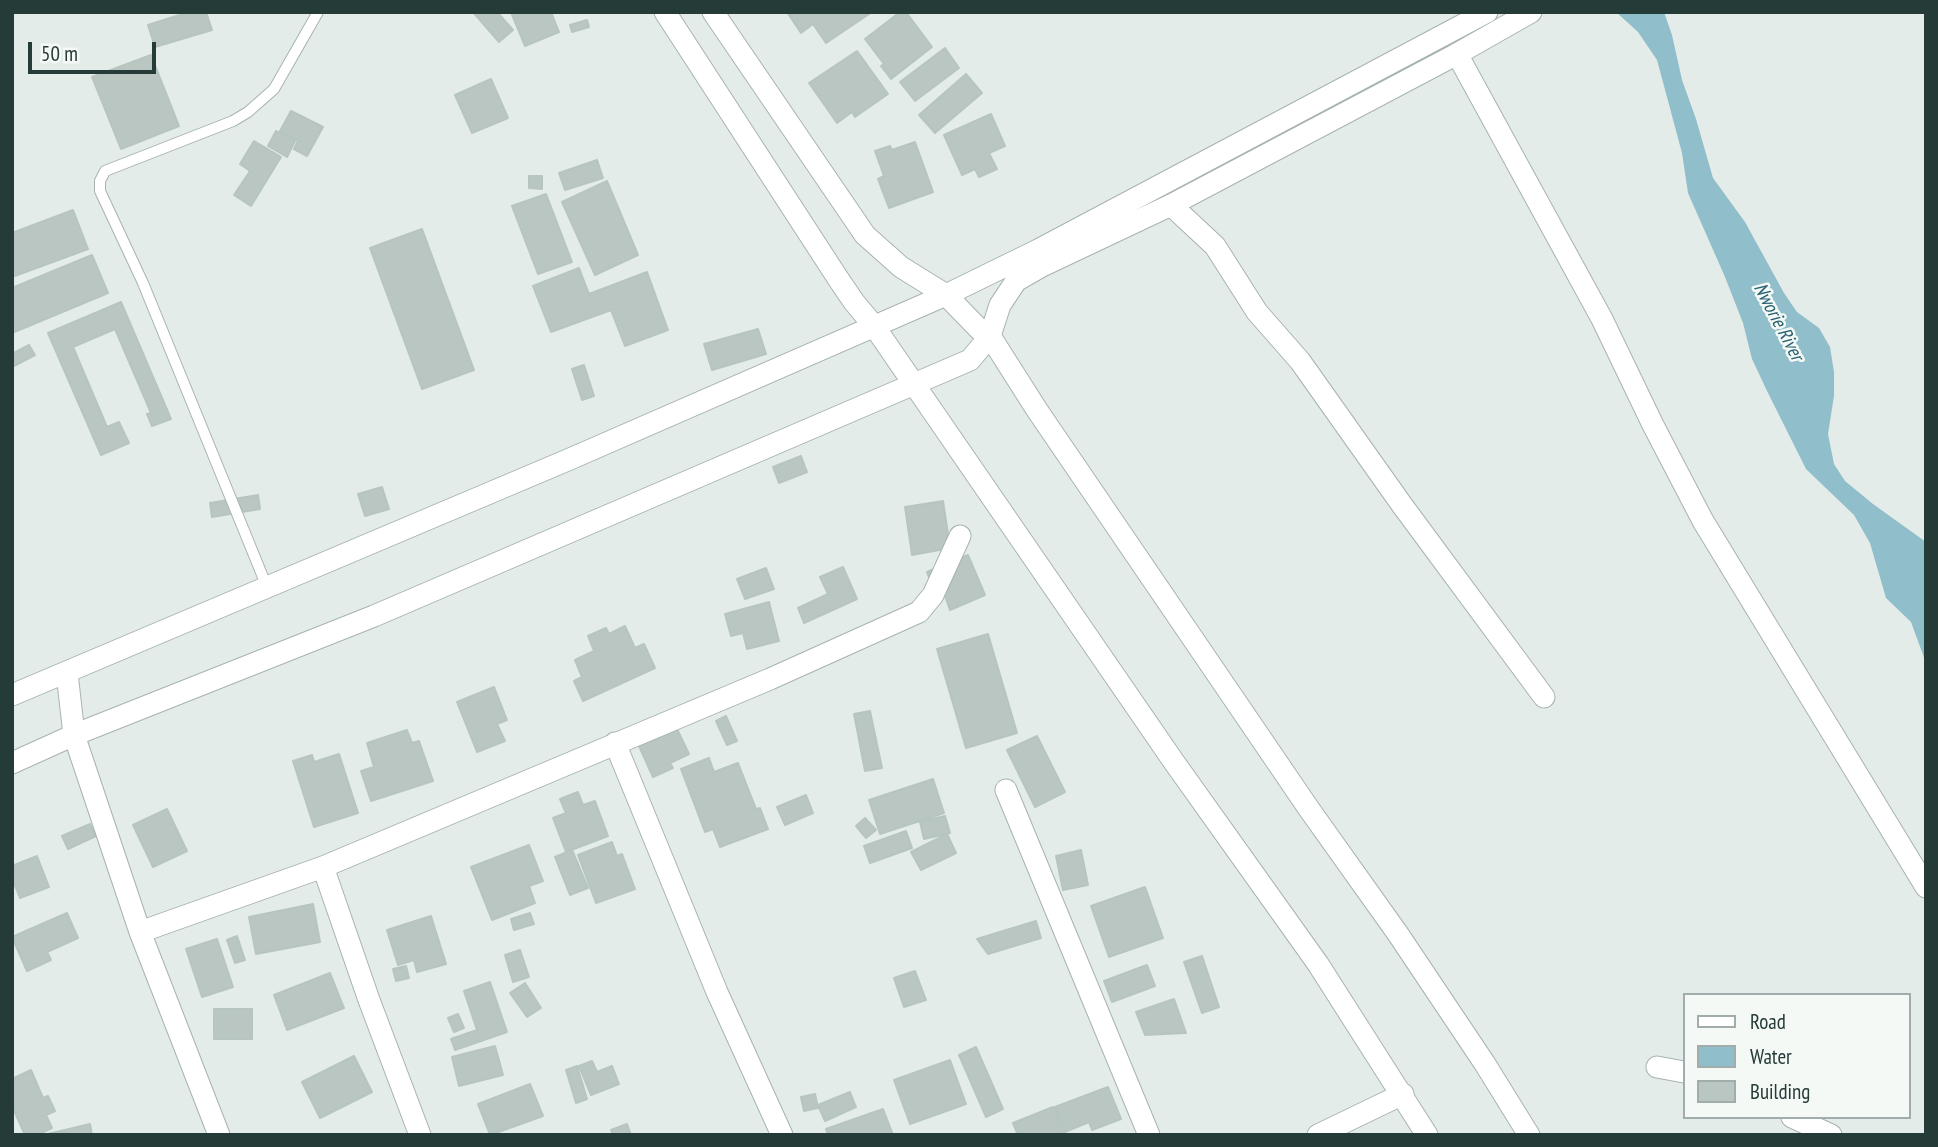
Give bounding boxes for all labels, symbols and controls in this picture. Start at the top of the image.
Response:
scale bar [32,28,159,72]
text: 50 m [41,40,78,67]
water label: Nworie River [1748,279,1808,365]
legend [1682,993,1910,1119]
text: Road [1750,1008,1786,1035]
text: Water [1750,1043,1792,1070]
text: Building [1750,1078,1810,1105]

